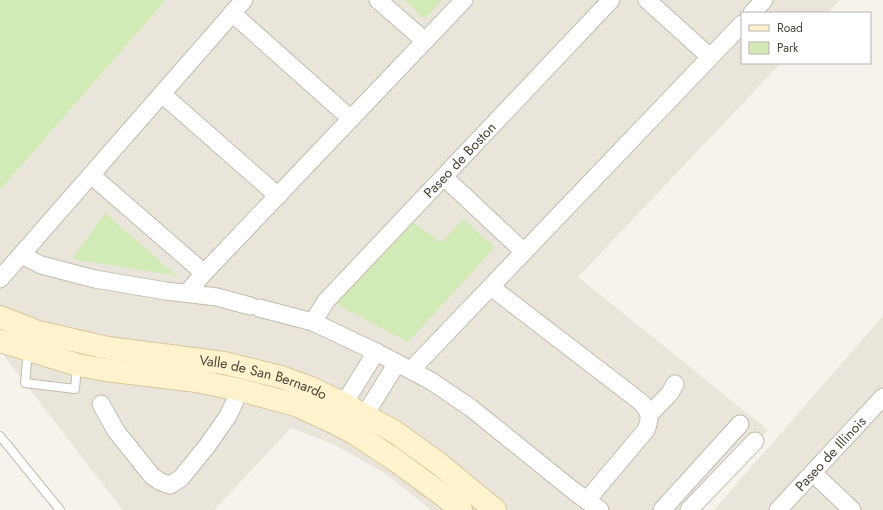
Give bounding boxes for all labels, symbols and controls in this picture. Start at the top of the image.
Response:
legend [741,12,871,64]
text: Road [777,19,803,37]
text: Park [777,39,799,57]
street label: Paseo de Boston [419,118,500,202]
street label: Valle de San Bernardo [198,350,331,405]
street label: Paseo de Illinois [790,411,871,496]

